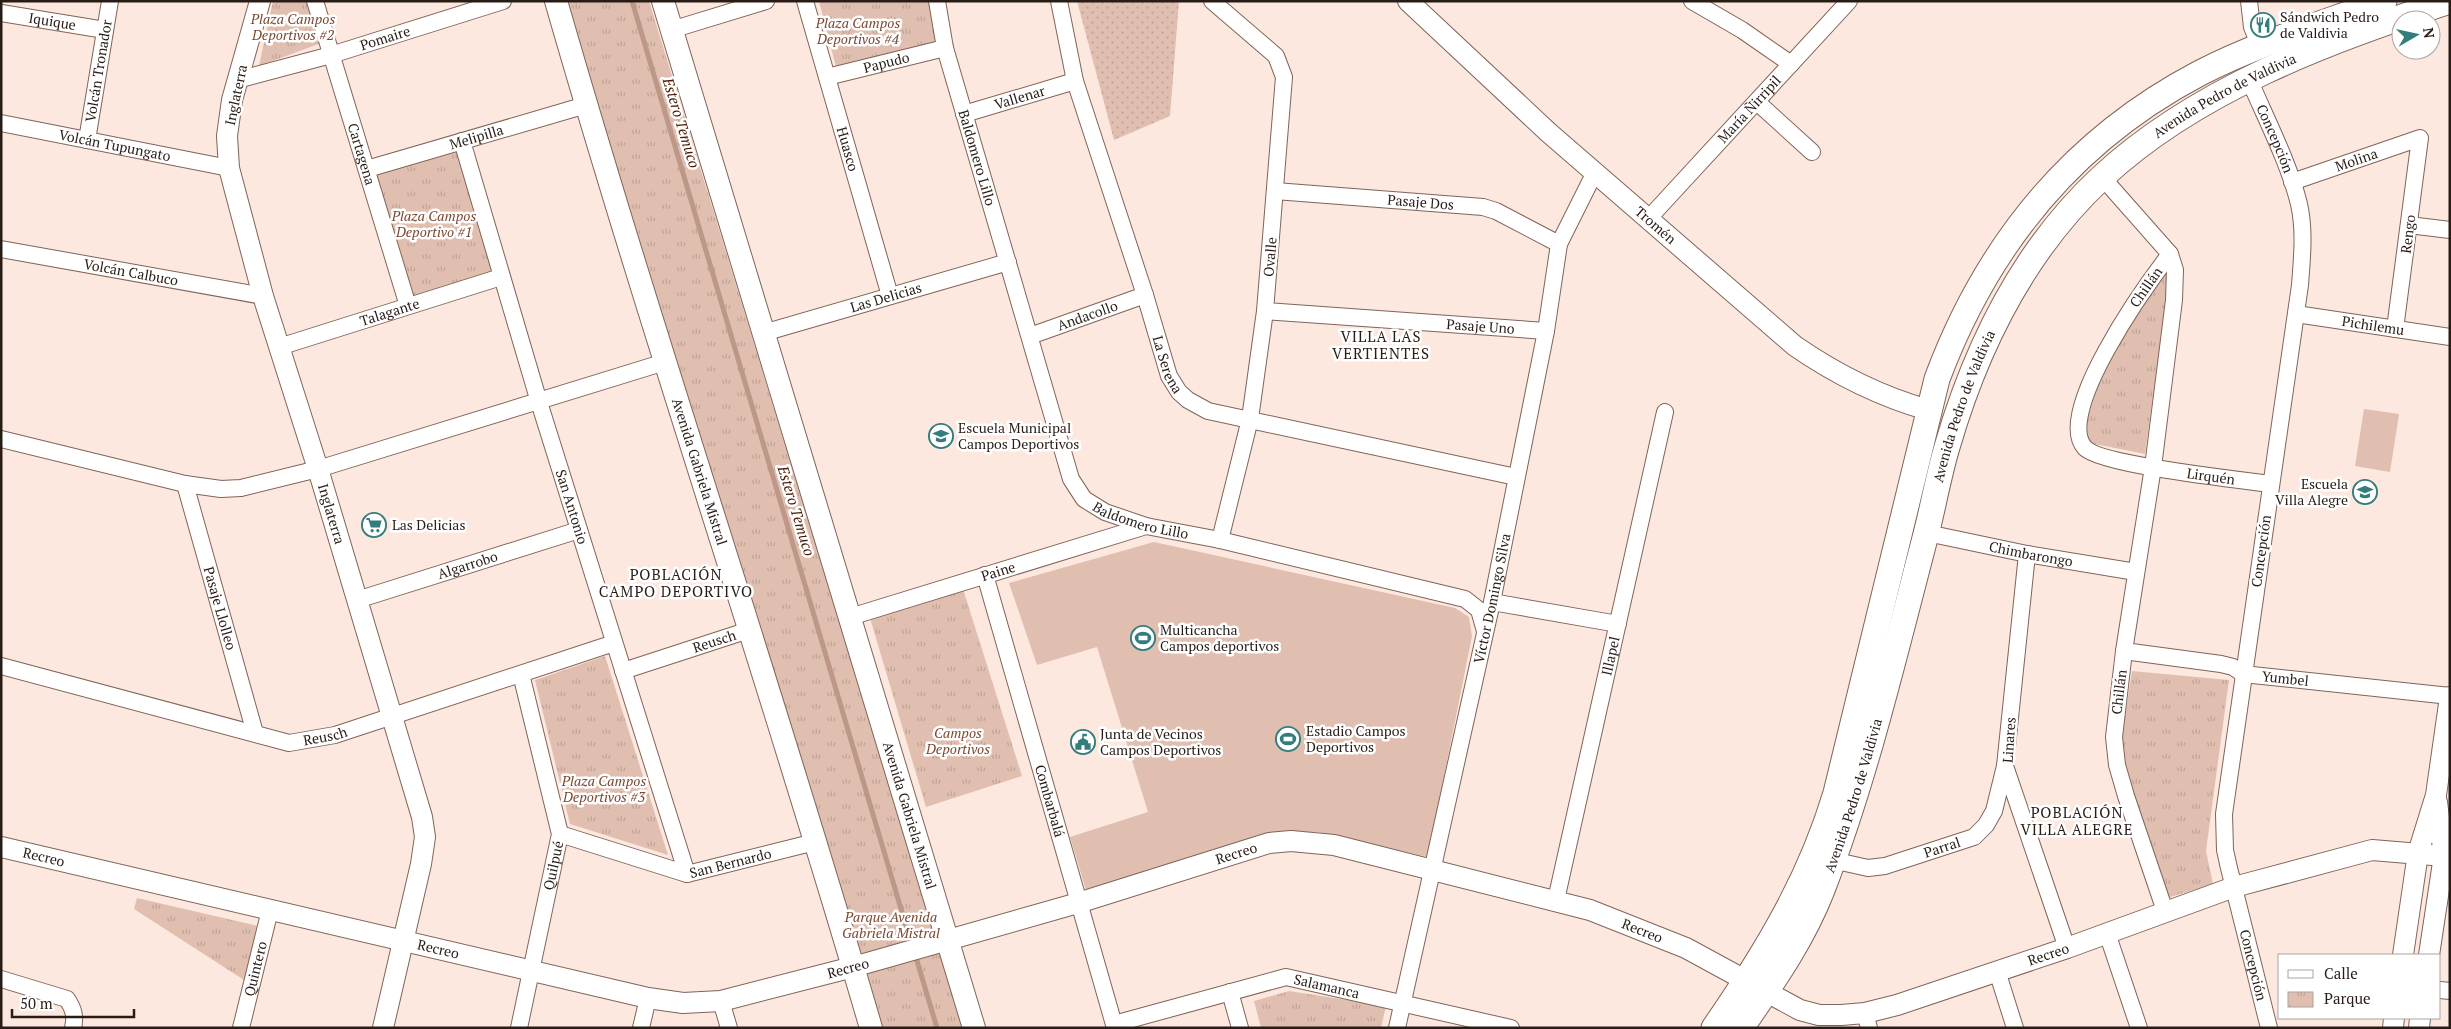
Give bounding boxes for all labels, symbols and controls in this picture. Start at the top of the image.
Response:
place label: Sándwich Pedro de Valdivia [2280,7,2379,42]
street label: Iquique [27,8,77,34]
park label: Plaza Campos Deportivos #2 [250,9,335,44]
north arrow [2391,10,2441,60]
restaurant icon: Sándwich Pedro de Valdivia [2250,12,2276,38]
park label: Plaza Campos Deportivos #4 [815,13,900,48]
street label: Volcán Tronador [80,18,116,123]
street label: Pomaire [358,21,412,54]
text: N [2419,26,2440,40]
street label: Papudo [861,47,911,77]
street label: Avenida Pedro de Valdivia [2149,48,2299,142]
street label: Inglaterra [220,63,251,127]
street label: María Ñirripil [1713,71,1785,147]
water label: Estero Temuco [658,74,705,171]
street label: Vallenar [992,80,1048,113]
street label: Concepción [2252,101,2299,176]
street label: Baldomero Lillo [955,107,1001,208]
street label: Melipilla [447,120,505,153]
street label: Cartagena [344,121,381,187]
street label: Huasco [833,124,864,174]
street label: Volcán Tupungato [57,125,173,165]
street label: Molina [2332,143,2380,176]
street label: Pasaje Dos [1387,190,1455,214]
street label: Tromén [1631,202,1681,248]
park label: Plaza Campos Deportivo #1 [391,206,476,241]
street label: Rengo [2396,213,2419,255]
street label: Ovalle [1258,236,1281,278]
street label: Volcán Calbuco [82,254,180,290]
street label: Chillán [2125,262,2167,311]
street label: Las Delicias [848,278,924,316]
street label: Talagante [357,293,422,330]
street label: Andacollo [1054,295,1120,335]
street label: Pichilemu [2341,311,2406,339]
street label: Pasaje Uno [1446,314,1516,338]
district label: VILLA LAS VERTIENTES [1332,326,1430,363]
street label: Avenida Pedro de Valdivia [1928,327,1999,484]
street label: La Serena [1149,333,1188,397]
street label: Avenida Gabriela Mistral [668,395,732,547]
place label: Escuela Municipal Campos Deportivos [958,418,1079,453]
school or university icon: Escuela Municipal Campos Deportivos [928,423,954,449]
water label: Estero Temuco [773,462,820,559]
street label: Lirquén [2186,463,2237,489]
street label: San Antonio [552,467,593,547]
place label: Escuela Villa Alegre [2275,474,2348,509]
school or university icon: Escuela Villa Alegre [2352,479,2378,505]
street label: Inglaterra [314,481,350,546]
street label: Baldomero Lillo [1089,497,1190,543]
supermarket icon: Las Delicias [361,512,387,538]
street label: Concepción [2246,513,2275,588]
place label: Las Delicias [392,515,465,534]
street label: Víctor Domingo Silva [1469,532,1514,665]
street label: Chimbarongo [1987,536,2075,570]
street label: Algarrobo [435,546,500,583]
street label: Paine [978,557,1018,585]
street label: Pasaje Llolleo [200,564,241,652]
district label: POBLACIÓN CAMPO DEPORTIVO [599,564,753,601]
place label: Multicancha Campos deportivos [1160,620,1279,655]
street label: Reusch [690,625,738,657]
sports icon: Multicancha Campos deportivos [1130,625,1156,651]
street label: Illapel [1596,634,1624,677]
street label: Yumbel [2261,666,2310,690]
street label: Chillán [2106,668,2131,716]
street label: Avenida Pedro de Valdivia [1819,716,1886,875]
street label: Linares [1997,716,2020,763]
place label: Estadio Campos Deportivos [1306,721,1406,756]
street label: Reusch [302,722,350,749]
park label: Campos Deportivos [925,723,990,758]
place label: Junta de Vecinos Campos Deportivos [1100,724,1221,759]
sports icon: Estadio Campos Deportivos [1275,726,1301,752]
public building icon: Junta de Vecinos Campos Deportivos [1070,729,1096,755]
street label: Avenida Gabriela Mistral [879,739,941,891]
street label: Combarbalá [1031,762,1070,839]
park label: Plaza Campos Deportivos #3 [561,771,646,806]
district label: POBLACIÓN VILLA ALEGRE [2020,802,2134,839]
street label: Parral [1921,832,1963,862]
street label: Recreo [1213,837,1260,868]
street label: Quilpué [538,839,567,892]
street label: Recreo [21,842,67,871]
street label: San Bernardo [687,843,774,882]
park label: Parque Avenida Gabriela Mistral [842,907,940,942]
street label: Recreo [1619,914,1666,947]
street label: Concepción [2236,927,2272,1003]
street label: Recreo [416,934,461,963]
street label: Recreo [2025,938,2072,970]
street label: Quintero [239,939,271,998]
street label: Recreo [825,953,871,982]
legend [2278,954,2441,1019]
text: Calle [2324,963,2358,983]
street label: Salamanca [1292,969,1362,1002]
scale bar [12,986,135,1018]
text: Parque [2324,988,2371,1008]
text: 50 m [20,993,53,1013]

